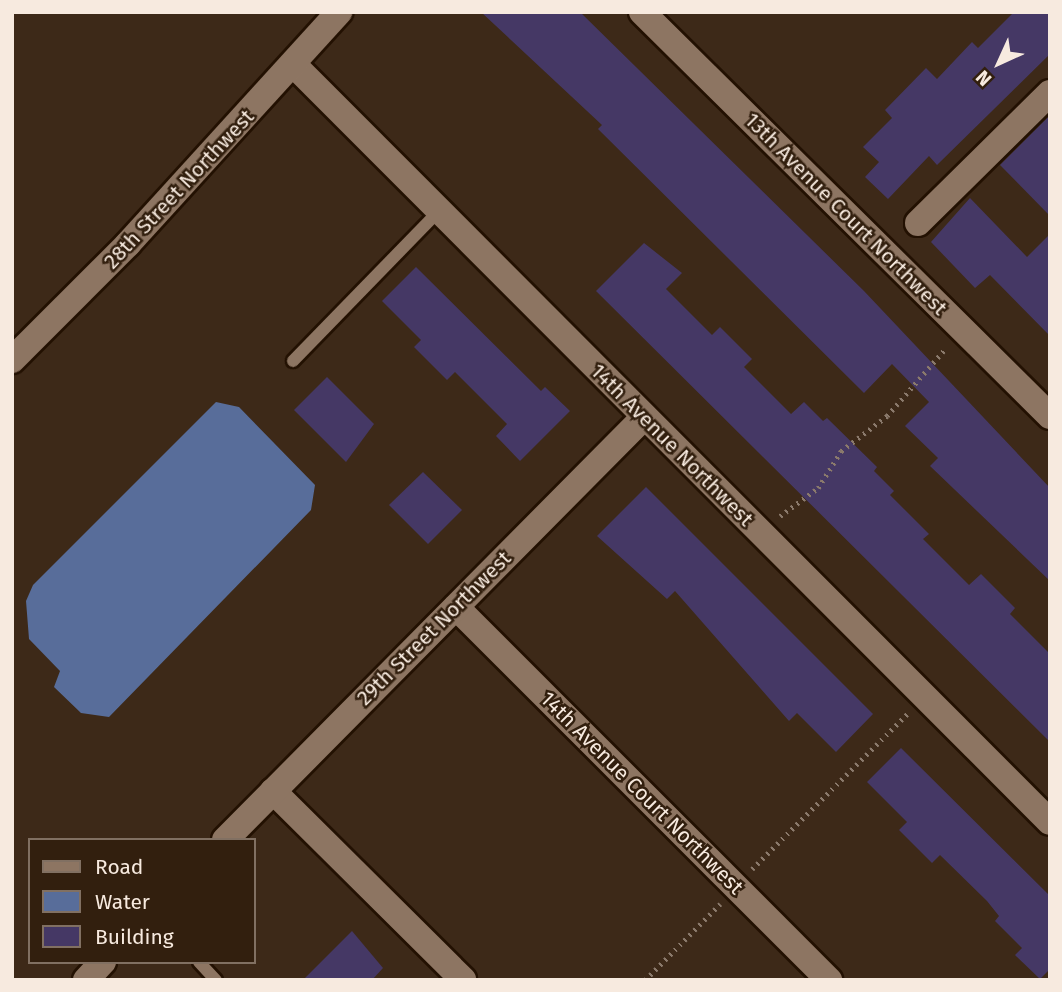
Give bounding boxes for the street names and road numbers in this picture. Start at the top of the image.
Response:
street label: 28th Street Northwest [99,104,259,274]
street label: 13th Avenue Court Northwest [740,108,952,320]
street label: 14th Avenue Northwest [585,358,759,532]
street label: 29th Street Northwest [352,546,516,710]
street label: 14th Avenue Court Northwest [535,686,749,900]

